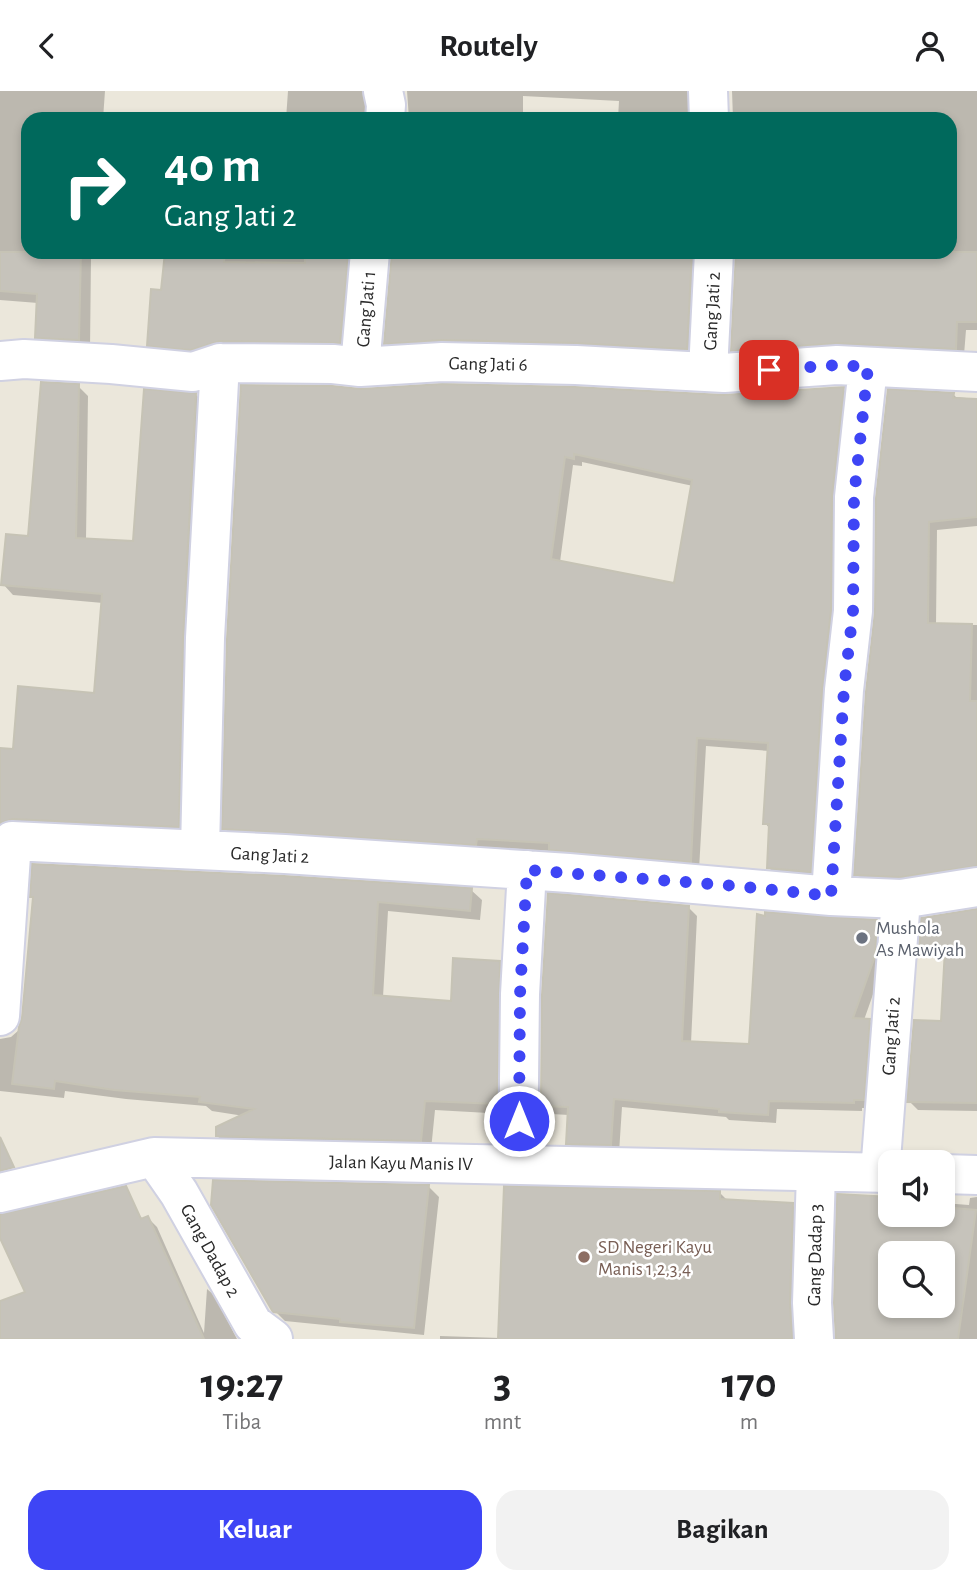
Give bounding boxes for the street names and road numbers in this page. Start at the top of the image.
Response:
street label: Gang Jati 1 [354,270,379,348]
street label: Gang Jati 2 [701,271,724,351]
street label: Gang Jati 6 [448,354,528,375]
street label: Gang Jati 2 [230,844,310,867]
street label: Gang Jati 2 [879,996,904,1076]
street label: Jalan Kayu Manis IV [329,1153,473,1174]
street label: Gang Dadap 2 [176,1201,243,1301]
street label: Gang Dadap 3 [805,1204,826,1306]

